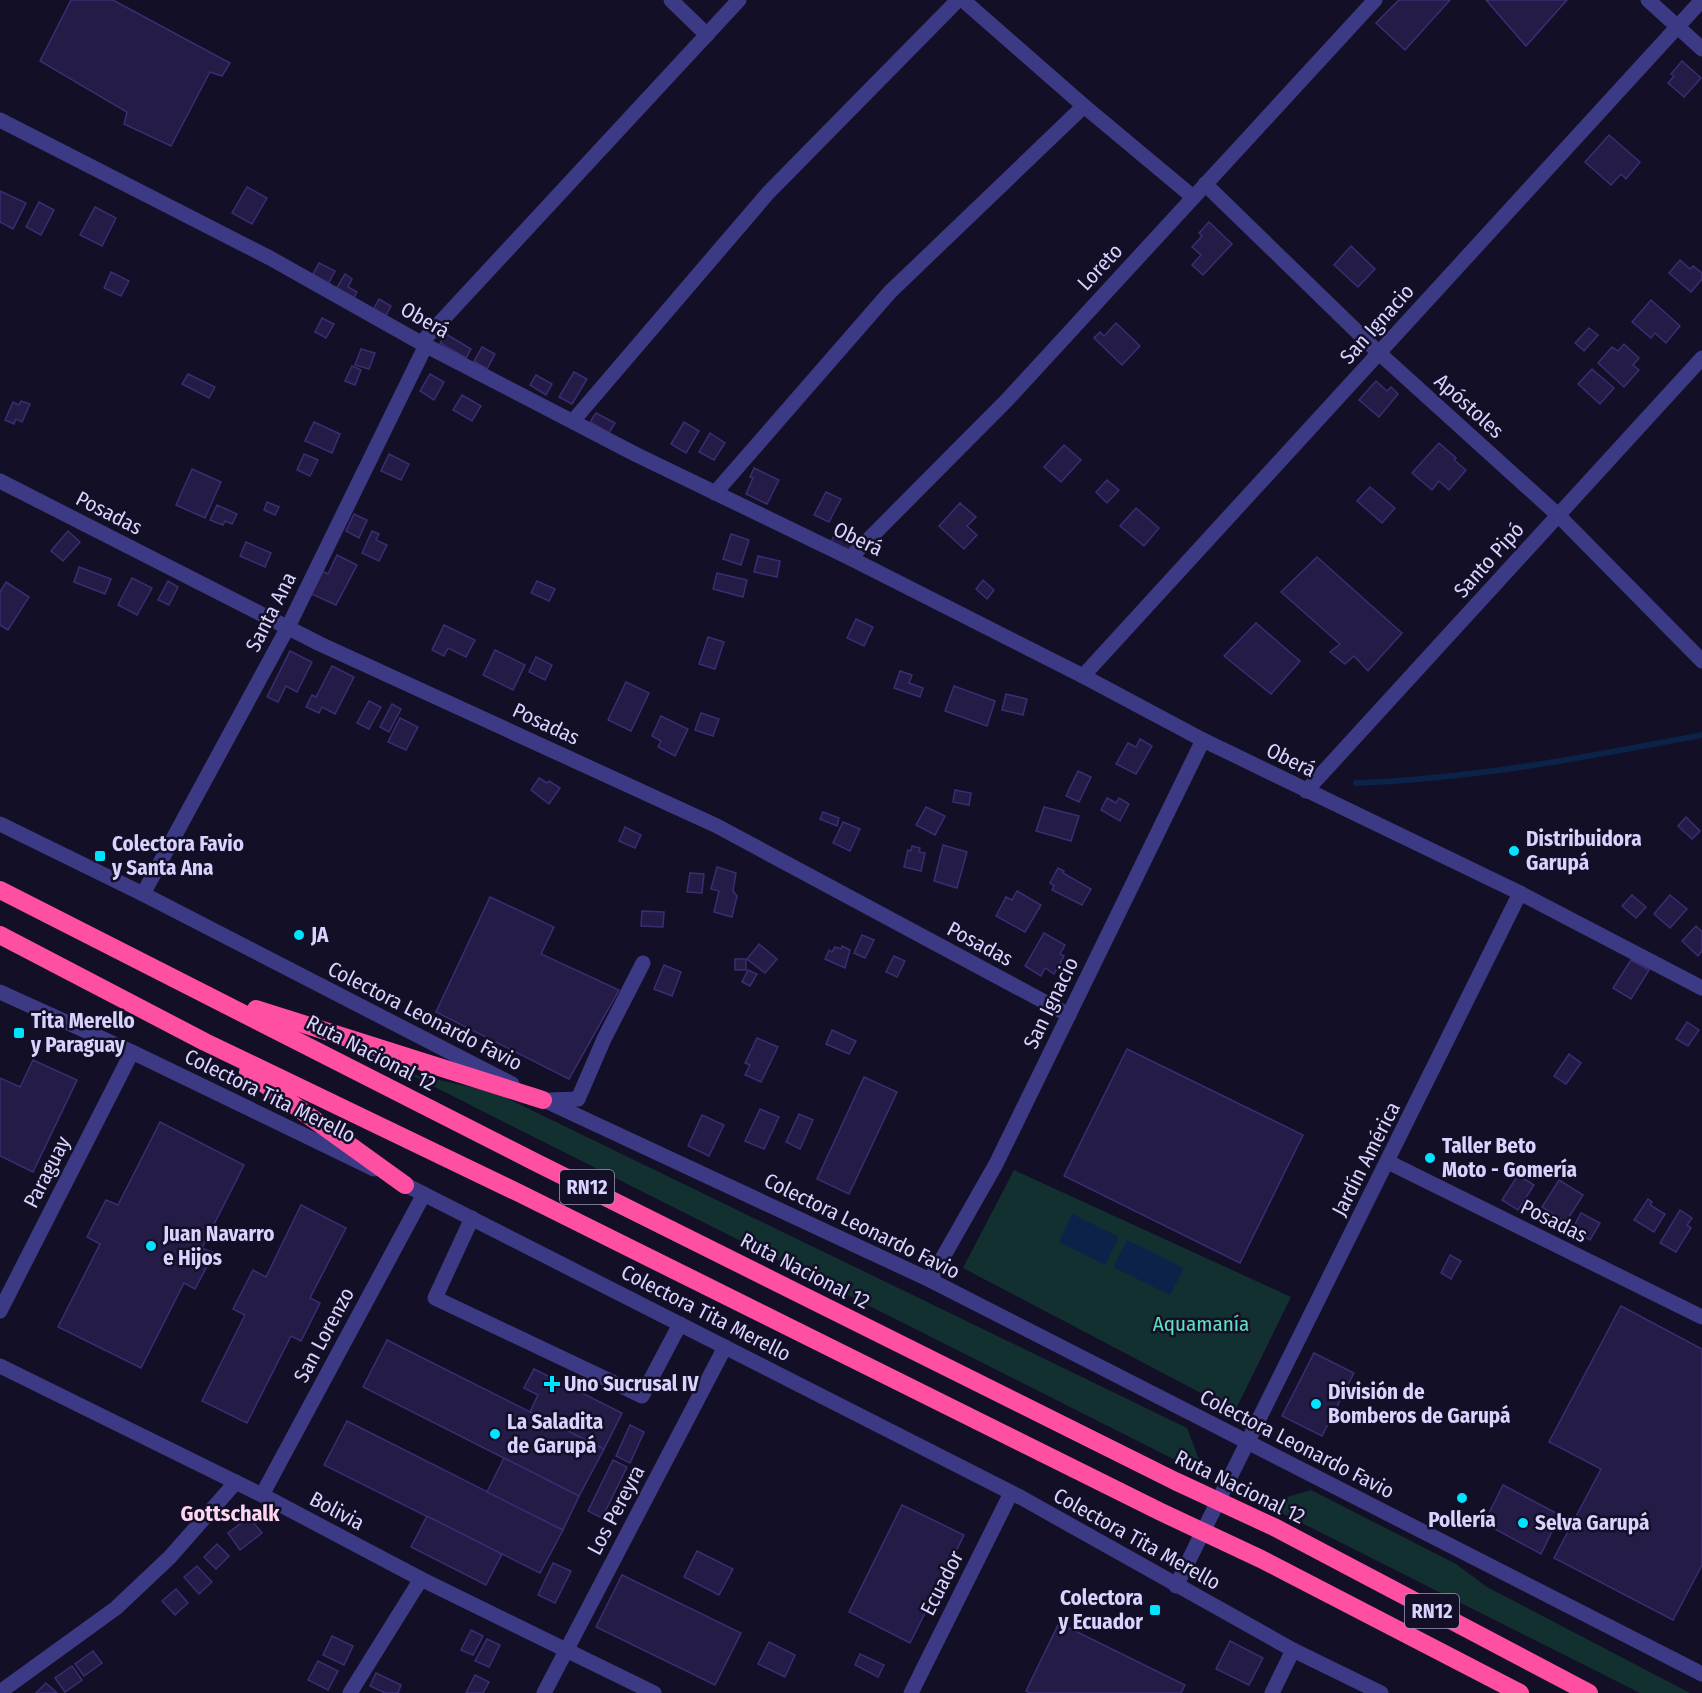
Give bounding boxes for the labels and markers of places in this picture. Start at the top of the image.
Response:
place label: Distribuidora Garupá [1526,826,1642,876]
place label: Colectora Favio y Santa Ana [111,831,244,881]
marker: Distribuidora Garupá [1507,844,1521,858]
marker: Colectora Favio y Santa Ana [93,849,107,863]
place label: JA [310,922,329,948]
marker: JA [292,928,306,942]
place label: Tita Merello y Paraguay [30,1008,135,1058]
marker: Tita Merello y Paraguay [12,1026,26,1040]
place label: Taller Beto Moto - Gomería [1442,1133,1577,1183]
marker: Taller Beto Moto - Gomería [1423,1151,1437,1165]
place label: Juan Navarro e Hijos [162,1221,274,1271]
marker: Juan Navarro e Hijos [144,1239,158,1253]
place label: Uno Sucrusal IV [564,1371,700,1397]
marker: Uno Sucrusal IV [545,1377,559,1391]
place label: División de Bomberos de Garupá [1328,1379,1510,1429]
marker: División de Bomberos de Garupá [1309,1397,1323,1411]
place label: La Saladita de Garupá [507,1409,603,1459]
marker: La Saladita de Garupá [488,1427,502,1441]
marker: Pollería [1455,1491,1469,1505]
place label: Pollería [1428,1507,1496,1533]
place label: Selva Garupá [1535,1510,1649,1536]
marker: Selva Garupá [1516,1516,1530,1530]
place label: Colectora y Ecuador [1057,1585,1143,1635]
marker: Colectora y Ecuador [1148,1603,1162,1617]

